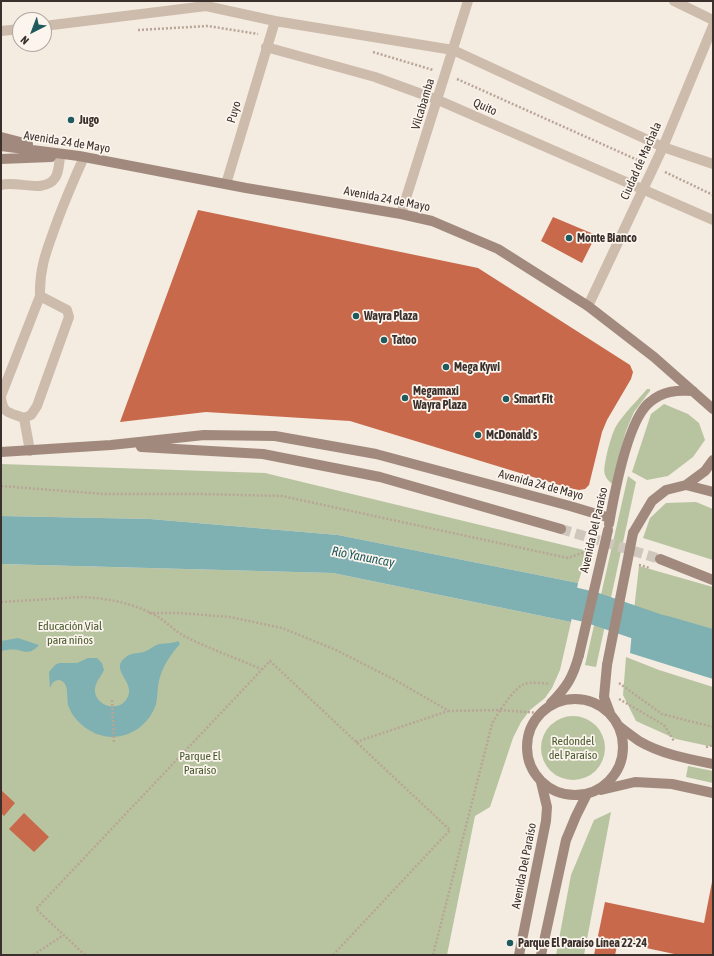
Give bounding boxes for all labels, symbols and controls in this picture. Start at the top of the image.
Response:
north arrow [12,12,52,52]
text: N [18,34,31,47]
street label: Vilcabamba [408,77,438,131]
street label: Quito [471,95,499,119]
street label: Puyo [224,99,244,125]
place label: Jugo [79,113,99,127]
marker: Jugo [66,115,76,125]
street label: Ciudad de Machala [617,120,665,202]
street label: Avenida 24 de Mayo [23,128,111,156]
street label: Avenida 24 de Mayo [343,184,431,214]
place label: Monte Bianco [577,231,637,245]
marker: Monte Bianco [564,233,574,243]
place label: Wayra Plaza [364,309,418,323]
marker: Wayra Plaza [351,311,361,321]
place label: Tatoo [392,333,417,347]
marker: Tatoo [379,335,389,345]
place label: Mega Kywi [454,360,500,374]
marker: Mega Kywi [441,362,451,372]
place label: Megamaxi Wayra Plaza [413,384,467,412]
place label: Smart Fit [514,392,553,406]
marker: Megamaxi Wayra Plaza [400,393,410,403]
marker: Smart Fit [501,394,511,404]
place label: McDonald's [486,428,537,442]
marker: McDonald's [473,430,483,440]
street label: Avenida 24 de Mayo [497,467,585,503]
street label: Avenida Del Paraíso [577,486,611,574]
water label: Río Yanuncay [330,543,396,571]
park label: Educación Vial para niños [38,619,102,647]
park label: Redondel del Paraíso [549,734,597,762]
park label: Parque El Paraíso [179,749,221,777]
street label: Avenida Del Paraíso [509,822,539,910]
place label: Parque El Paraíso Línea 22-24 [518,936,647,950]
marker: Parque El Paraíso Línea 22-24 [505,938,515,948]

